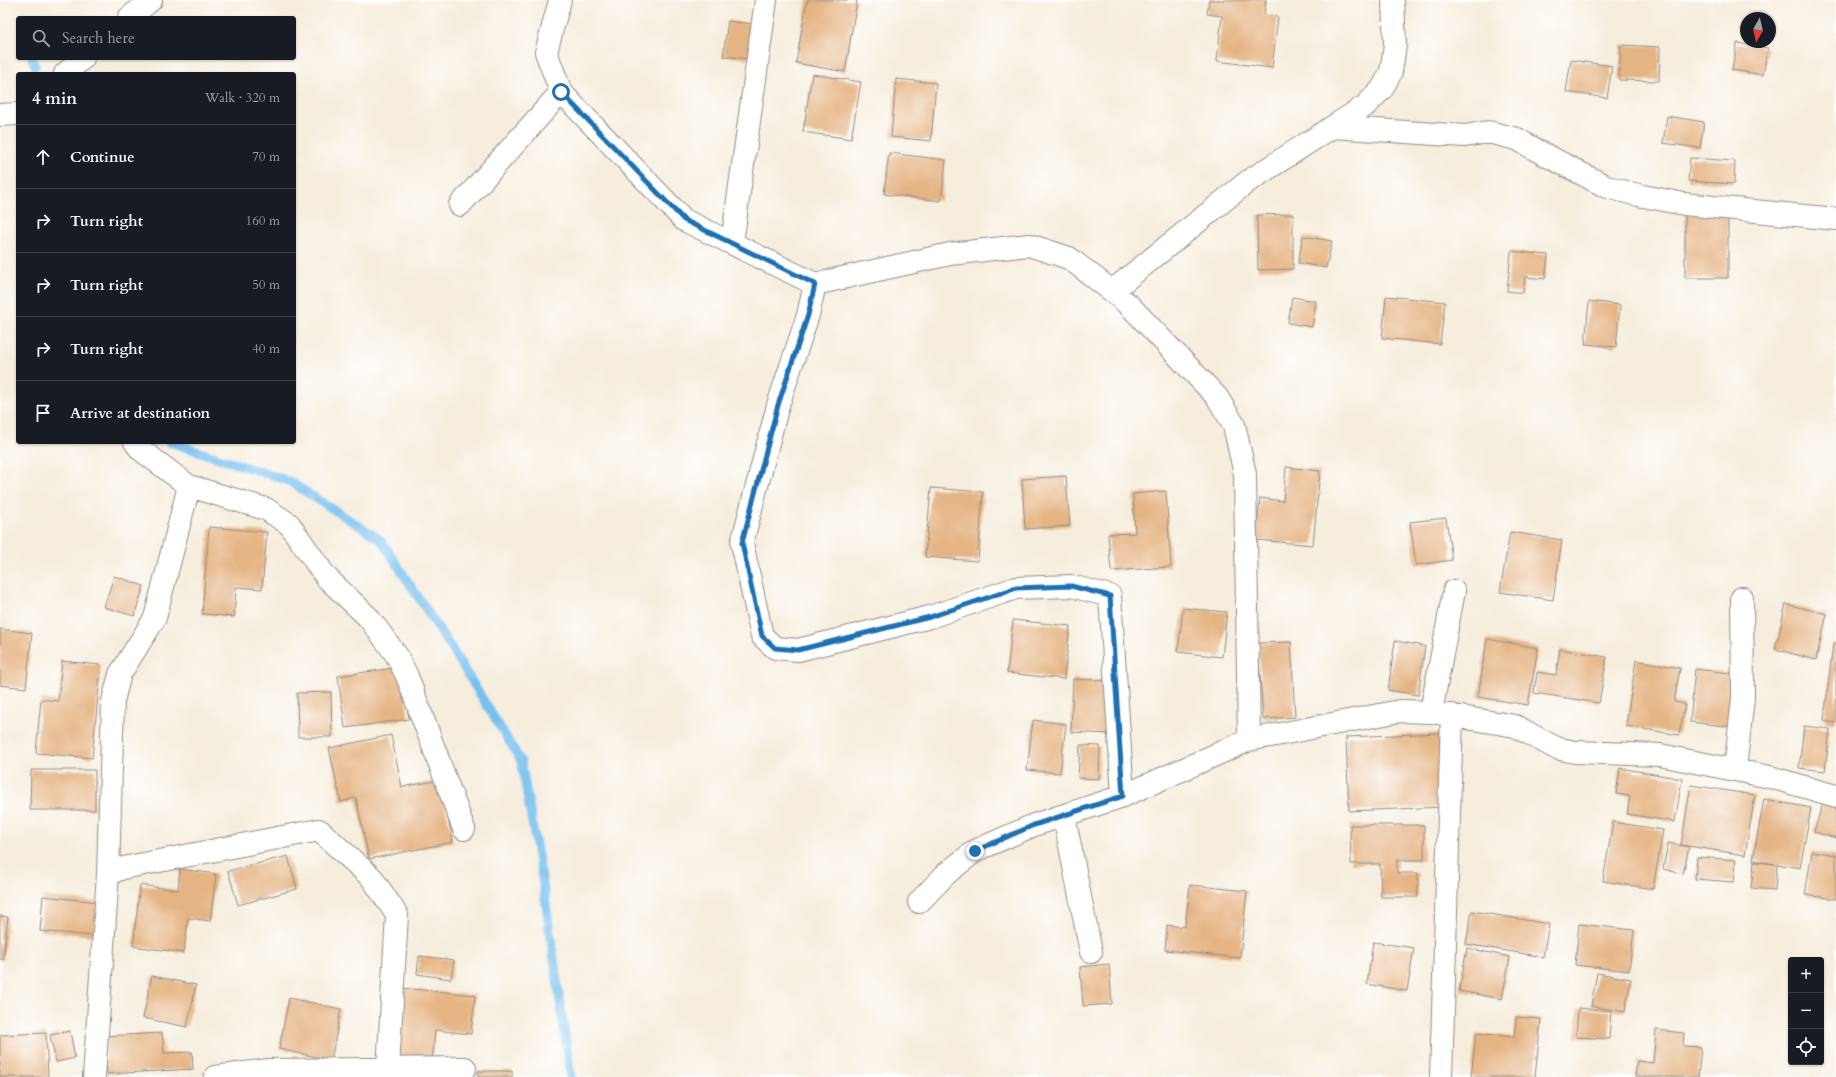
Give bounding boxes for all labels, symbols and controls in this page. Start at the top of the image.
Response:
north arrow [1740,12,1776,48]
search box [16,16,296,60]
icon: search [30,27,52,49]
text: Search here [62,28,135,48]
route start [552,83,570,101]
text: 4 min [32,87,77,110]
text: Walk · 320 m [205,89,280,107]
icon: ahead [32,146,54,168]
text: Continue [70,147,135,167]
text: 70 m [252,148,280,166]
icon: right [32,210,54,232]
text: Turn right [70,211,143,231]
text: 160 m [246,212,280,230]
icon: right [32,274,54,296]
text: Turn right [70,275,143,295]
text: 50 m [252,276,280,294]
icon: right [32,338,54,360]
text: Turn right [70,339,143,359]
text: 40 m [252,340,280,358]
icon: arrive [32,402,54,424]
text: Arrive at destination [70,403,210,423]
route end [966,842,984,860]
map controls [1788,957,1824,1065]
button: + [1788,957,1824,993]
button: − [1788,993,1824,1029]
button: locate [1788,1029,1824,1065]

